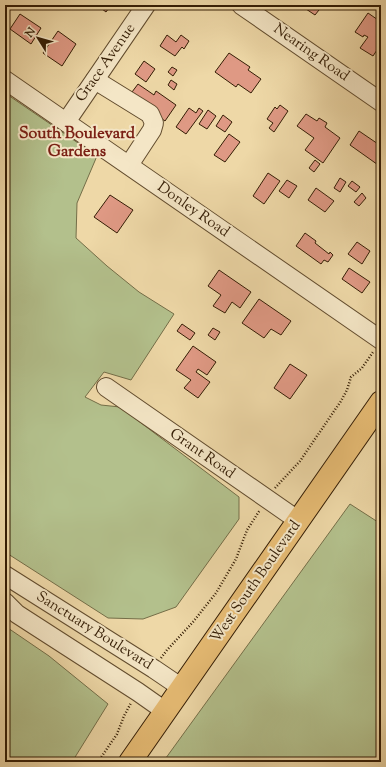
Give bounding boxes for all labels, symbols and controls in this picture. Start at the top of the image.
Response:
north arrow [18,18,58,58]
street label: Grace Avenue [71,19,141,107]
street label: Nearing Road [269,19,354,87]
text: N [21,24,40,42]
district label: South Boulevard Gardens [19,123,136,164]
street label: Donley Road [153,177,234,243]
street label: Grant Road [165,424,239,485]
street label: West South Boulevard [206,516,307,647]
street label: Sanctuary Boulevard [32,587,157,676]

